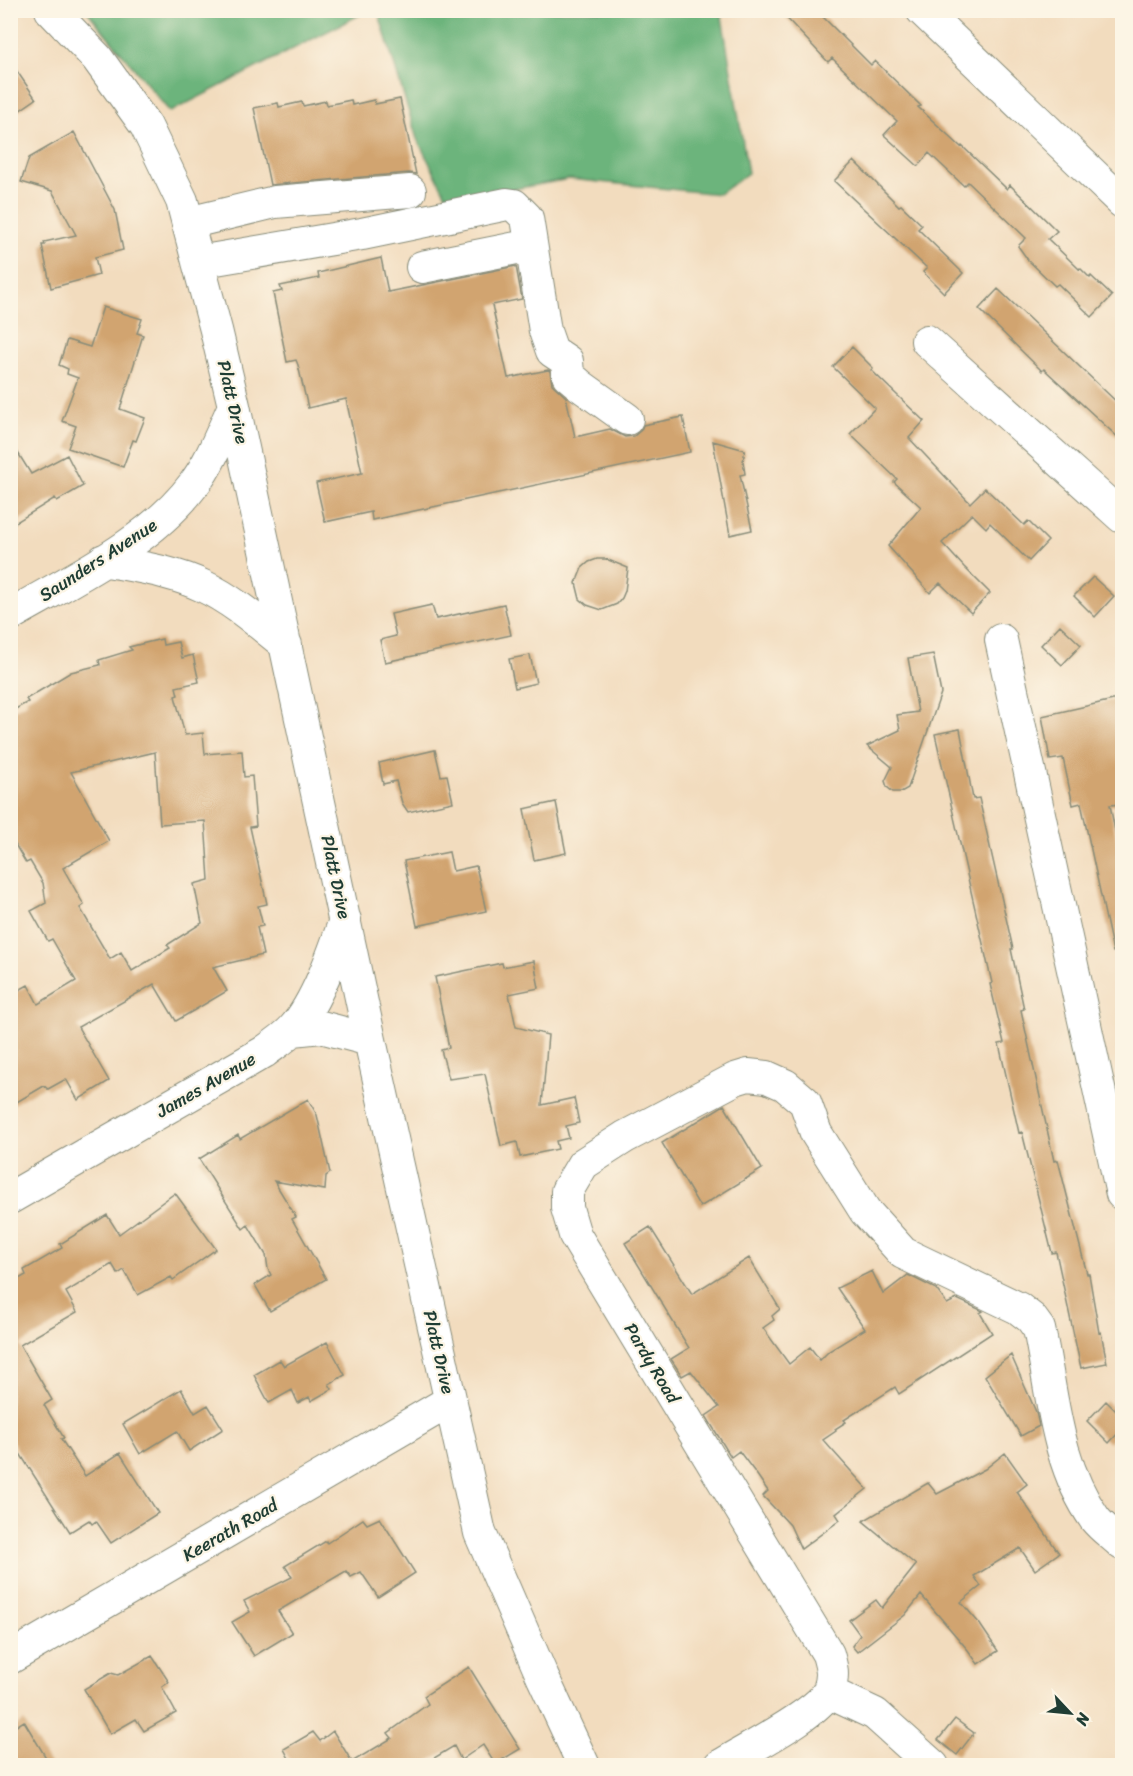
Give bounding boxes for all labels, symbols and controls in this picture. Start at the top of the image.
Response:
street label: Platt Drive [208,357,258,447]
street label: Saunders Avenue [32,509,164,610]
street label: Platt Drive [312,832,361,922]
street label: James Avenue [149,1043,262,1127]
street label: Platt Drive [414,1307,464,1397]
street label: Pardy Road [615,1316,689,1411]
street label: Keerath Road [176,1489,285,1570]
north arrow [1040,1683,1100,1743]
text: N [1067,1707,1099,1732]

